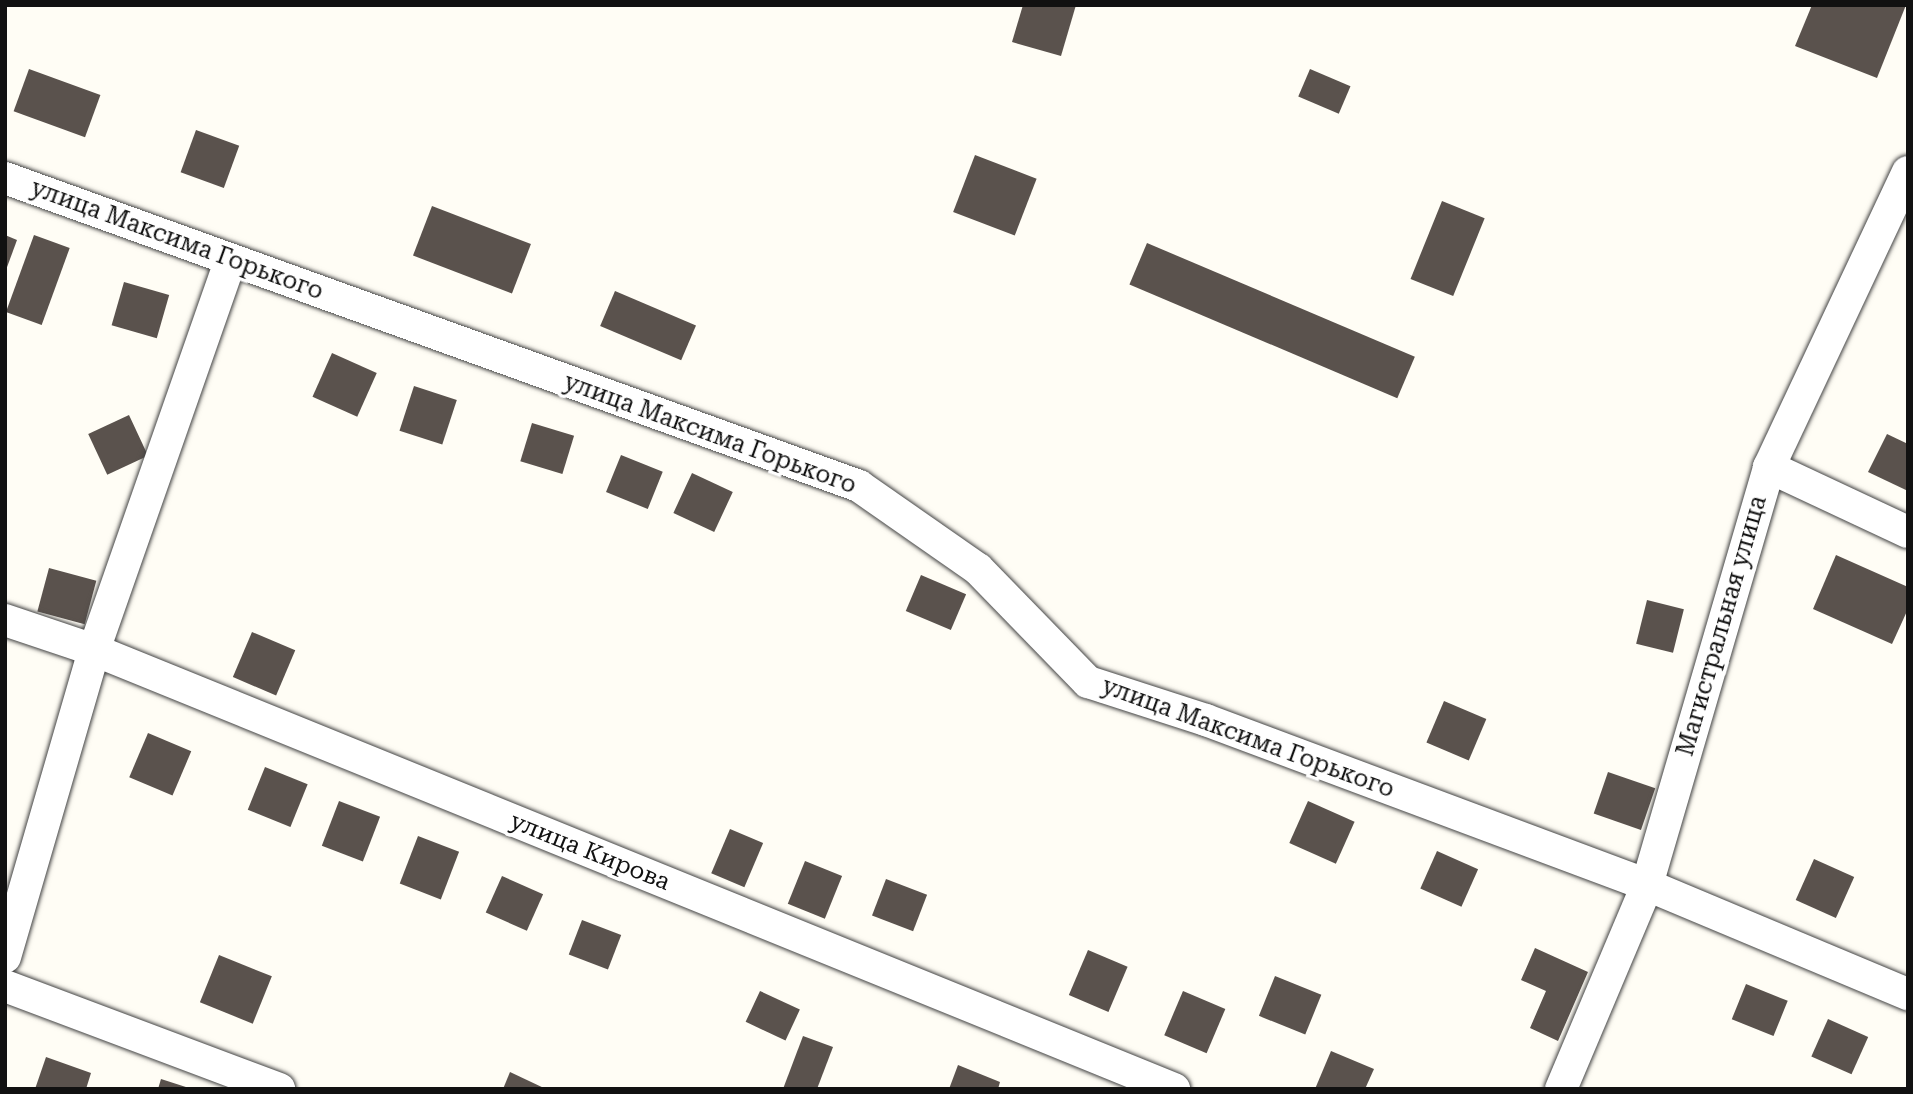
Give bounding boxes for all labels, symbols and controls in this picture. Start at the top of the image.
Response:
street label: улица Максима Горького [27,174,327,306]
street label: улица Максима Горького [560,368,860,500]
street label: Магистральная улица [1671,493,1773,759]
street label: улица Максима Горького [1098,672,1398,804]
street label: улица Кирова [506,807,674,897]

